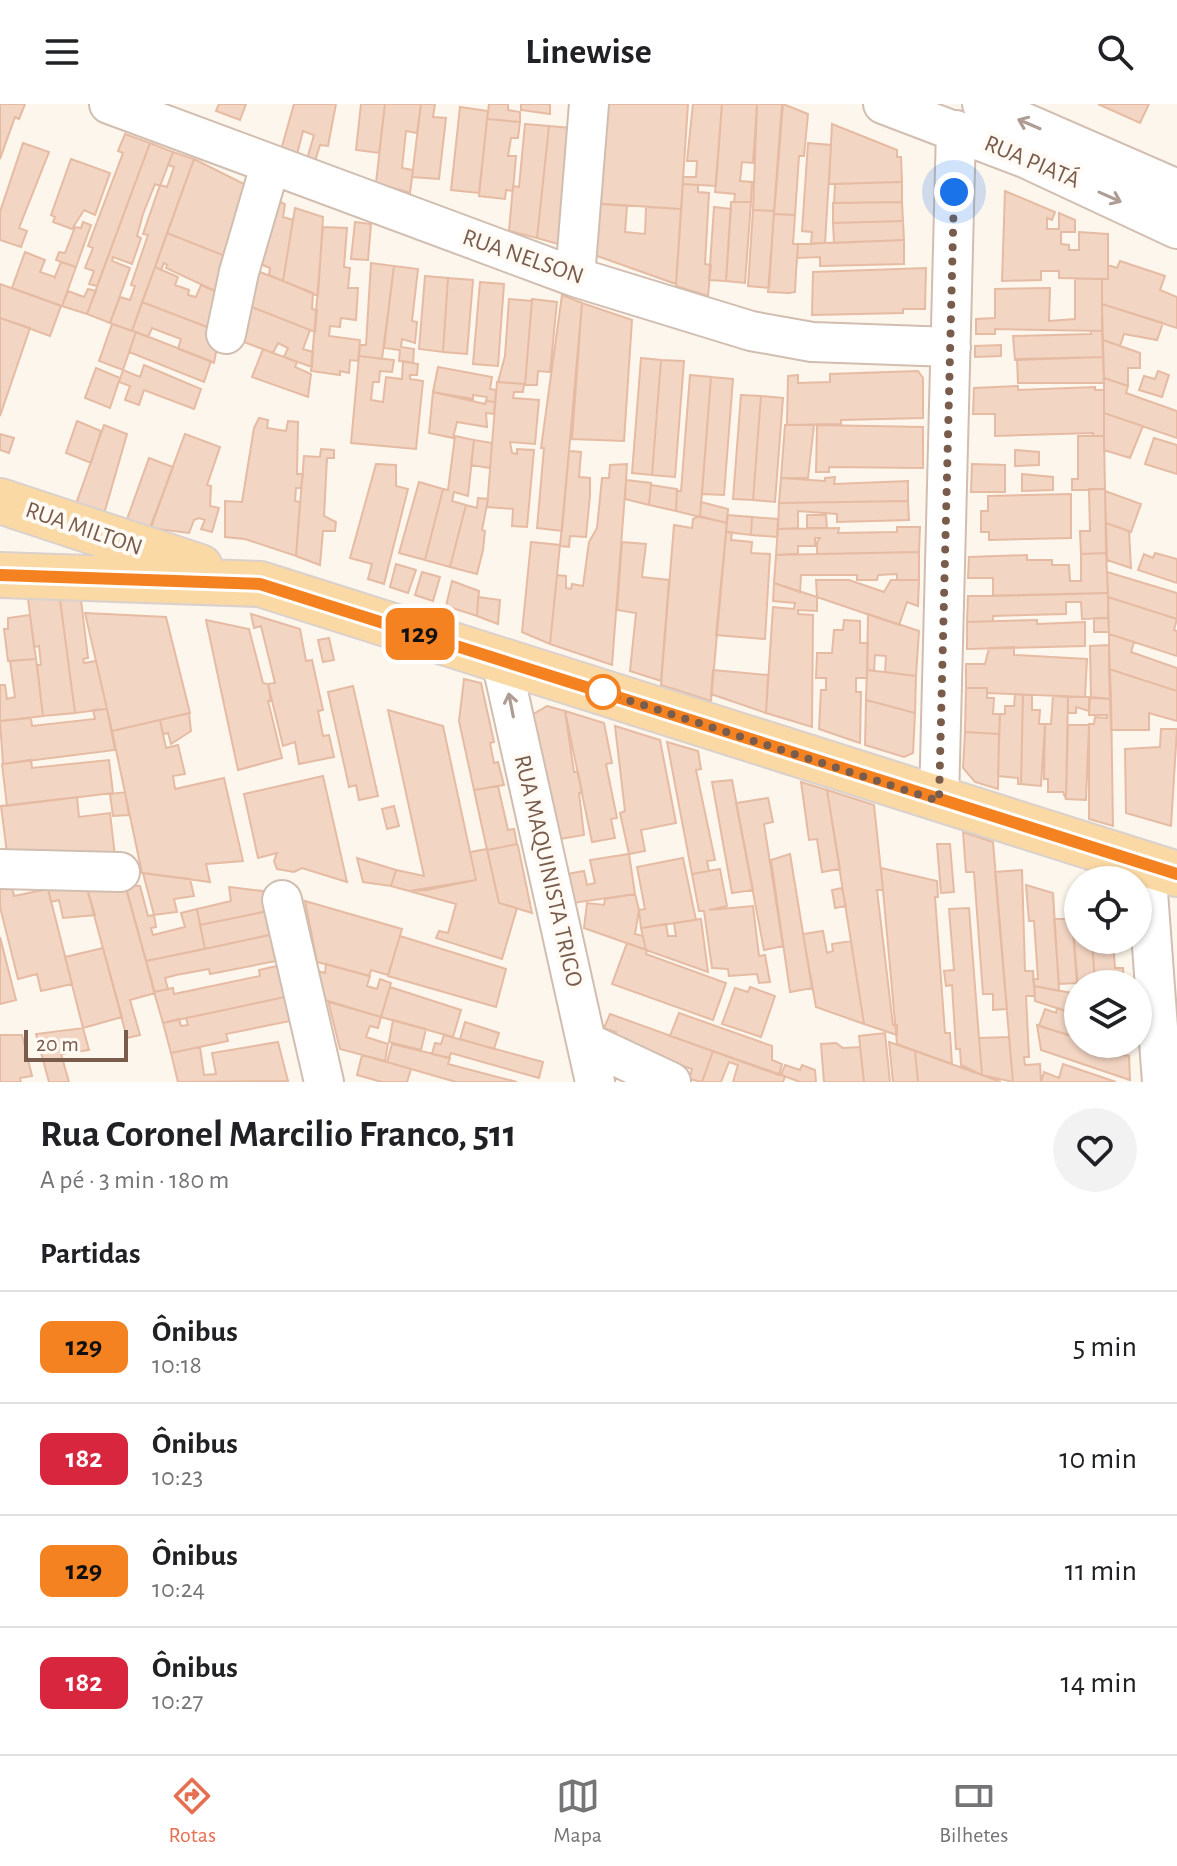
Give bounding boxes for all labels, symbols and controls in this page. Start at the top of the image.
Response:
icon: menu [40,30,84,74]
icon: search [1093,30,1137,74]
text: Linewise [525,34,652,70]
one-way arrow [1017,116,1041,131]
street label: RUA PIATÁ [981,129,1084,193]
your location [934,172,974,212]
one-way arrow [1098,190,1122,205]
street label: RUA NELSON [459,225,587,289]
street label: RUA MILTON [22,498,146,560]
line badge: 129 [374,608,466,660]
text: 129 [402,620,438,648]
unlabelled marker [586,675,620,709]
one-way arrow [502,693,517,719]
street label: RUA MAQUINISTA TRIGO [510,753,586,989]
map controls [1064,866,1152,1058]
button: locate [1064,866,1152,954]
button: layers [1064,970,1152,1058]
scale bar [24,1026,128,1062]
text: 20 m [36,1033,79,1055]
button: heart [1053,1108,1137,1192]
text: Rua Coronel Marcilio Franco, 511 [40,1116,516,1154]
text: A pé · 3 min · 180 m [40,1167,229,1193]
text: Partidas [40,1239,140,1269]
text: Ônibus [152,1317,238,1347]
text: 5 min [1073,1332,1137,1362]
text: 129 [66,1333,102,1361]
text: 10:18 [152,1352,202,1378]
text: Ônibus [152,1429,238,1459]
text: 10 min [1059,1444,1137,1474]
text: 182 [65,1445,103,1473]
text: 10:23 [152,1464,203,1490]
text: Ônibus [152,1541,238,1571]
text: 11 min [1065,1556,1137,1586]
text: 129 [66,1557,102,1585]
text: 10:24 [152,1576,205,1602]
text: Ônibus [152,1653,238,1683]
text: 14 min [1061,1668,1137,1698]
text: 182 [65,1669,103,1697]
text: 10:27 [152,1688,203,1714]
tab: Rotas [169,1774,216,1848]
tab: Mapa [553,1774,602,1848]
tab: Bilhetes [939,1774,1008,1848]

